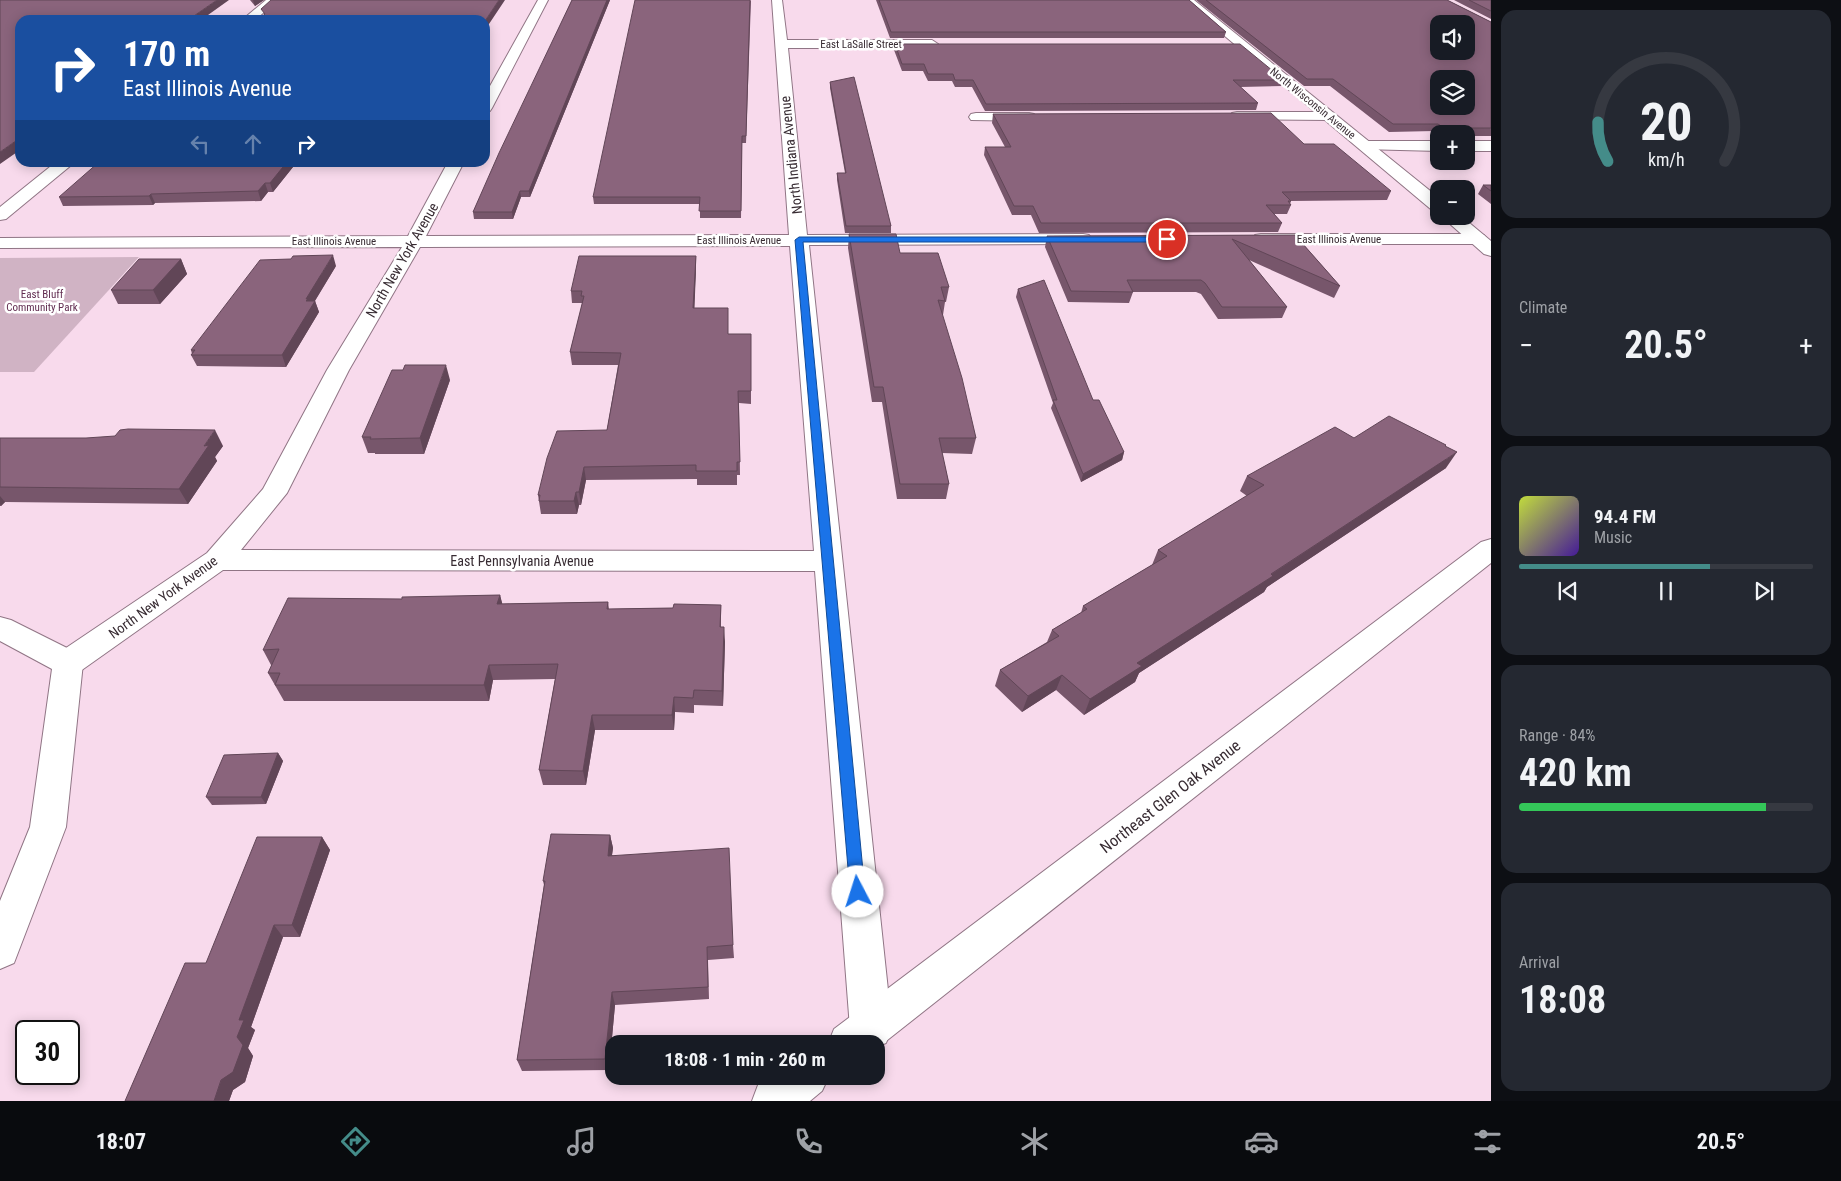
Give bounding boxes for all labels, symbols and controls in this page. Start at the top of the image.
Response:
map controls [1430,15,1475,225]
button: sound [1430,15,1475,60]
text: 170 m [123,34,210,75]
icon: right [40,35,105,100]
street label: East LaSalle Street [820,38,902,51]
street label: North Wisconsin Avenue [1267,65,1358,142]
button: layers [1430,70,1475,115]
text: East Illinois Avenue [123,76,292,101]
text: 20 [1640,92,1692,153]
street label: North Indiana Avenue [777,95,805,215]
button: + [1430,125,1475,170]
icon: left [186,130,214,158]
icon: ahead [239,130,267,158]
icon: right [292,130,320,158]
text: km/h [1648,149,1684,170]
button: − [1430,180,1475,225]
street label: North New York Avenue [363,199,442,320]
pin [1146,218,1188,260]
icon: arrive [1153,225,1181,253]
street label: East Illinois Avenue [1297,233,1381,246]
street label: East Illinois Avenue [697,234,781,247]
street label: East Illinois Avenue [292,235,376,248]
park label: East Bluff Community Park [6,288,78,314]
text: Climate [1519,298,1567,317]
text: 20.5° [1624,323,1708,367]
text: − [1519,329,1533,362]
text: + [1799,329,1813,362]
text: 94.4 FM [1594,505,1656,528]
text: Music [1594,528,1632,547]
street label: North New York Avenue [106,552,221,642]
street label: East Pennsylvania Avenue [450,553,594,569]
icon: previous [1554,577,1582,605]
icon: pause [1652,577,1680,605]
icon: next [1750,577,1778,605]
text: Range · 84% [1519,726,1595,745]
street label: Northeast Glen Oak Avenue [1096,736,1244,857]
text: 420 km [1519,751,1632,795]
position arrow [831,865,883,917]
text: Arrival [1519,953,1560,972]
text: 18:08 [1519,978,1606,1022]
speed limit sign: 30 [15,1020,80,1085]
text: 18:08 · 1 min · 260 m [664,1048,826,1071]
icon: directions [338,1124,373,1159]
icon: music [564,1124,599,1159]
icon: phone [791,1124,826,1159]
icon: climate [1017,1124,1052,1159]
icon: car [1244,1124,1279,1159]
icon: filters [1470,1124,1505,1159]
text: 18:07 [96,1129,146,1154]
text: 20.5° [1697,1129,1745,1154]

